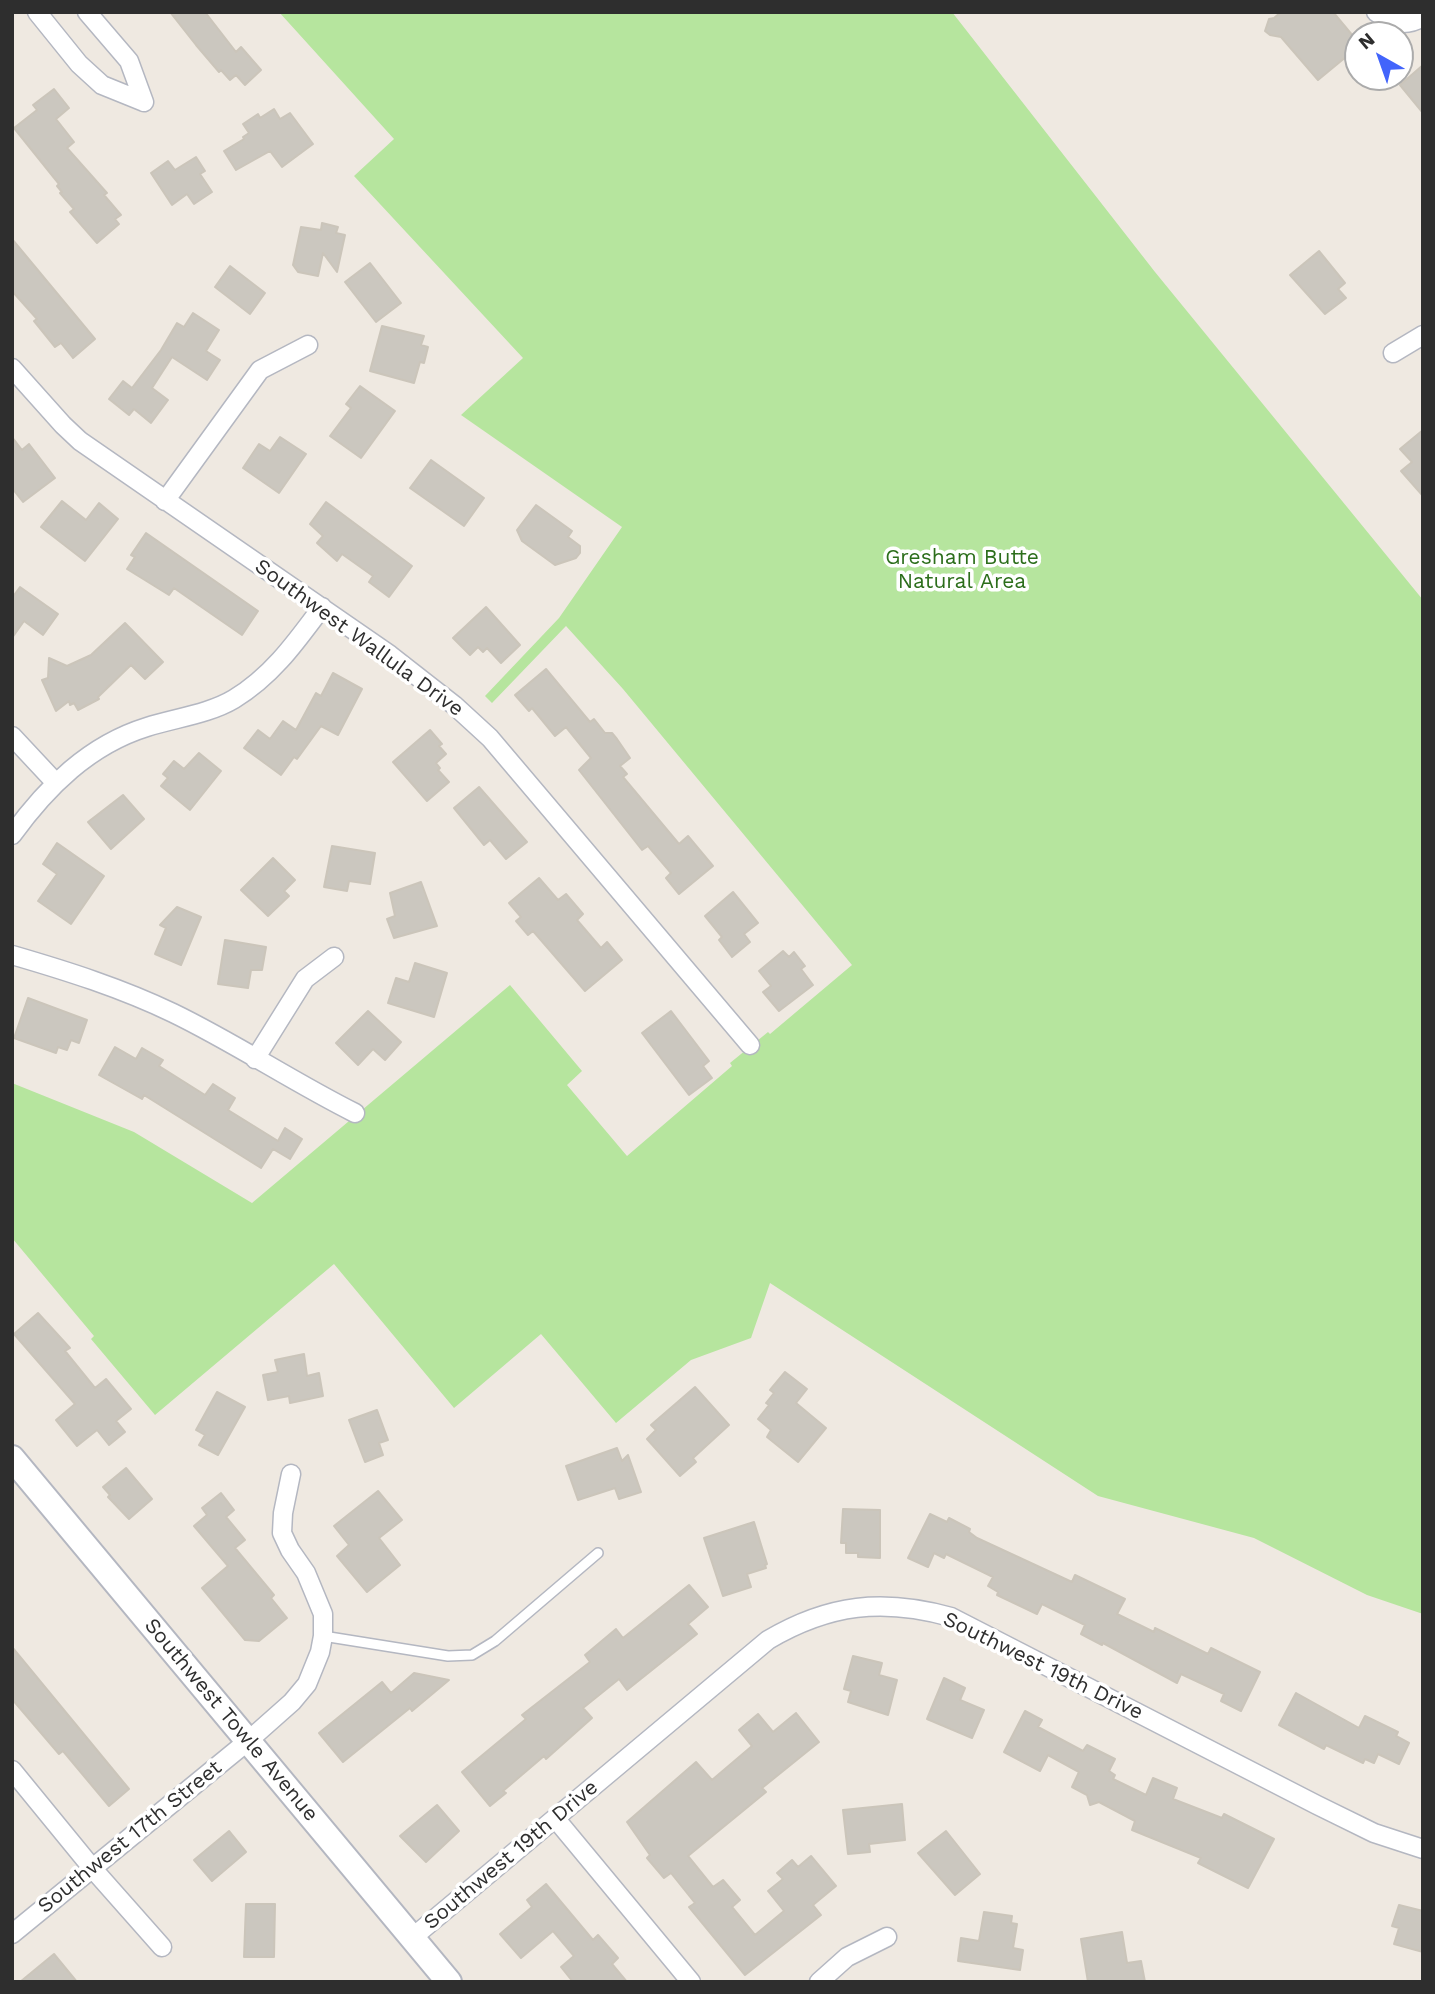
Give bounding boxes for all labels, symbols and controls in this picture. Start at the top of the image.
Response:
north arrow [1344,21,1414,91]
text: N [1354,28,1379,54]
park label: Gresham Butte Natural Area [885,545,1039,595]
street label: Southwest Wallula Drive [250,554,468,722]
street label: Southwest 19th Drive [939,1607,1147,1725]
street label: Southwest Towle Avenue [139,1613,323,1827]
street label: Southwest 17th Street [33,1755,227,1919]
street label: Southwest 19th Drive [419,1775,603,1935]

